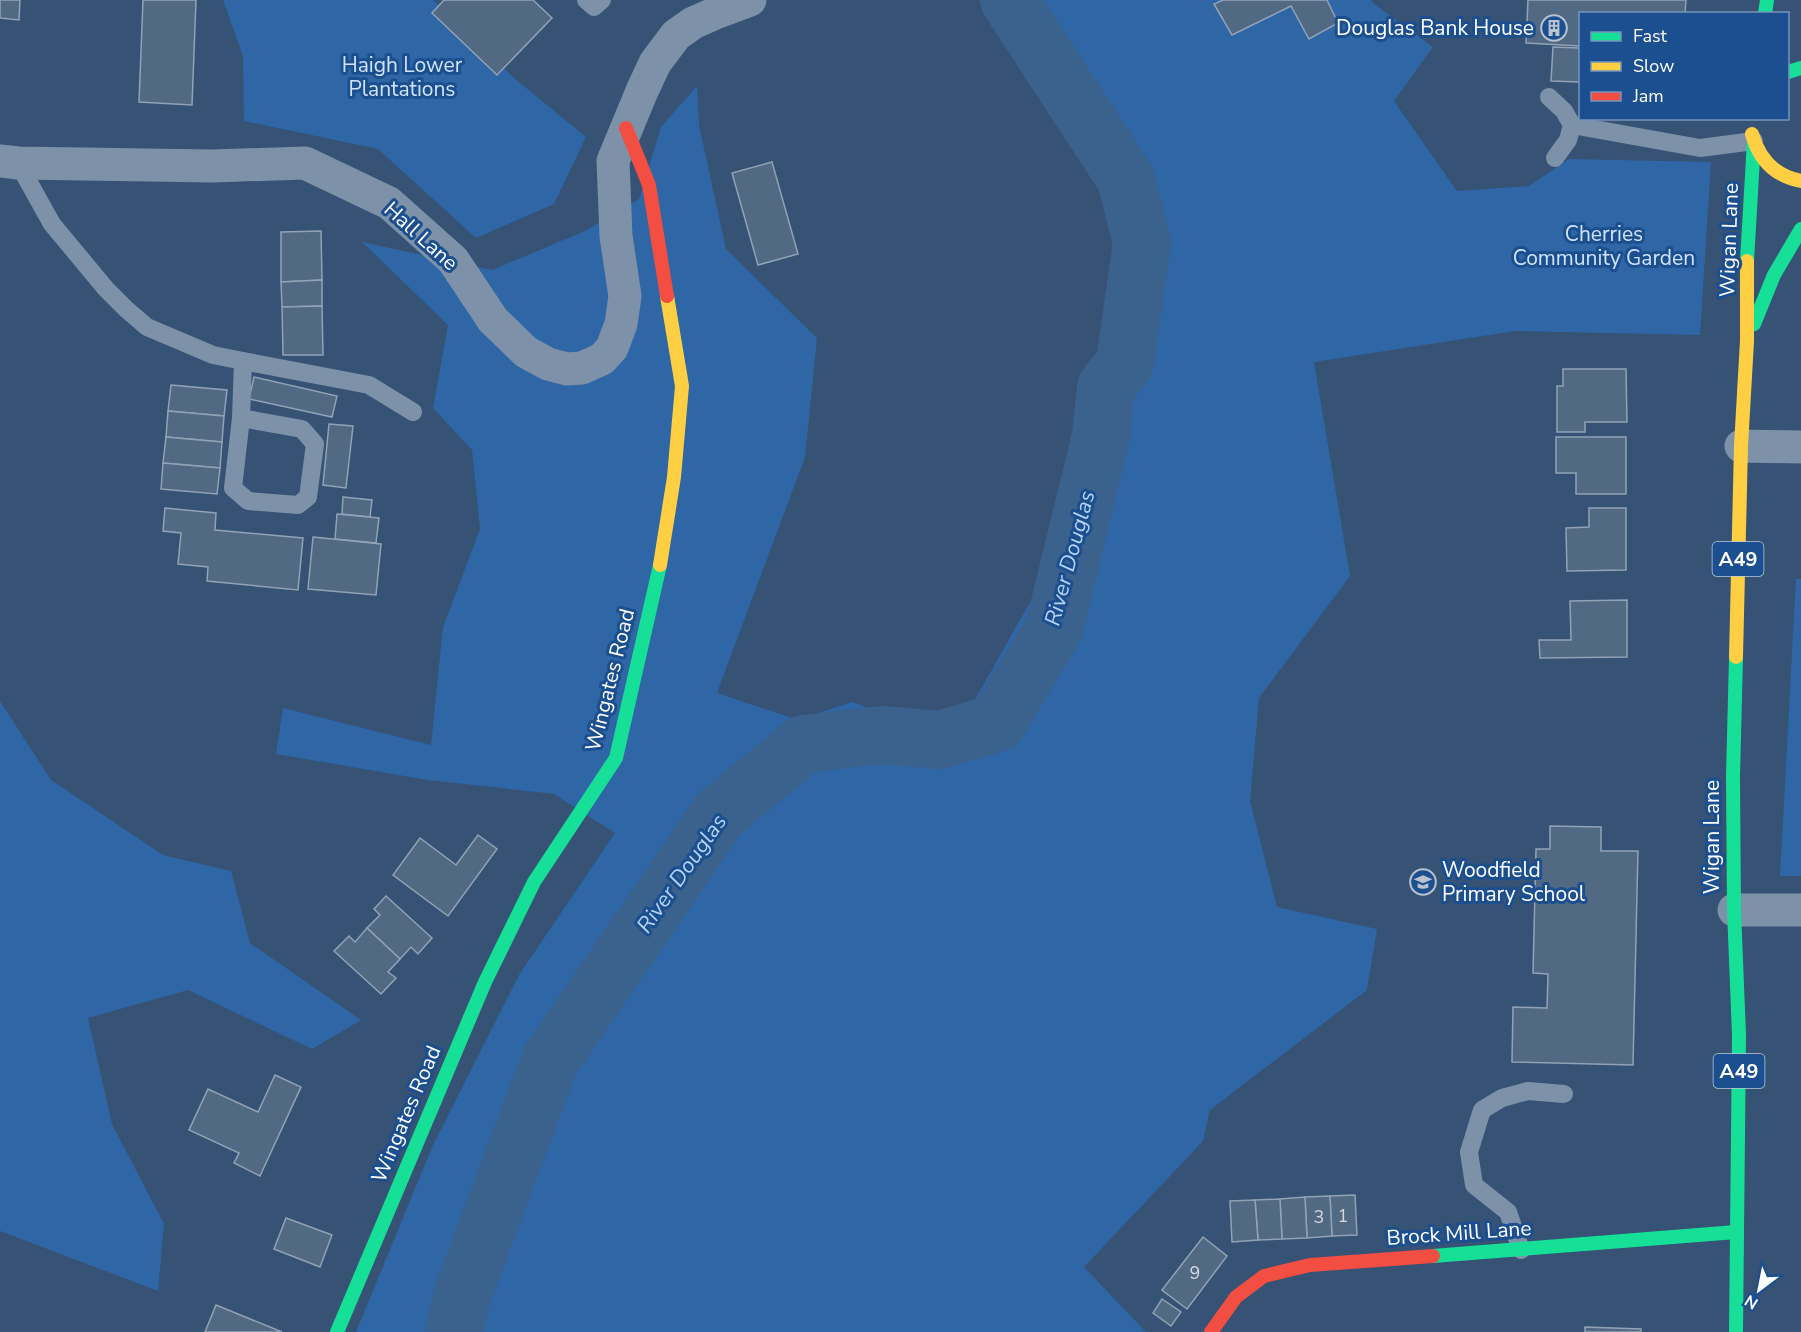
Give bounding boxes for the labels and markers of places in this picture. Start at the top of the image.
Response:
building icon: Douglas Bank House [1539,13,1569,43]
place label: Douglas Bank House [1336,14,1534,42]
place label: Woodfield Primary School [1442,856,1586,908]
school or university icon: Woodfield Primary School [1408,867,1438,897]

